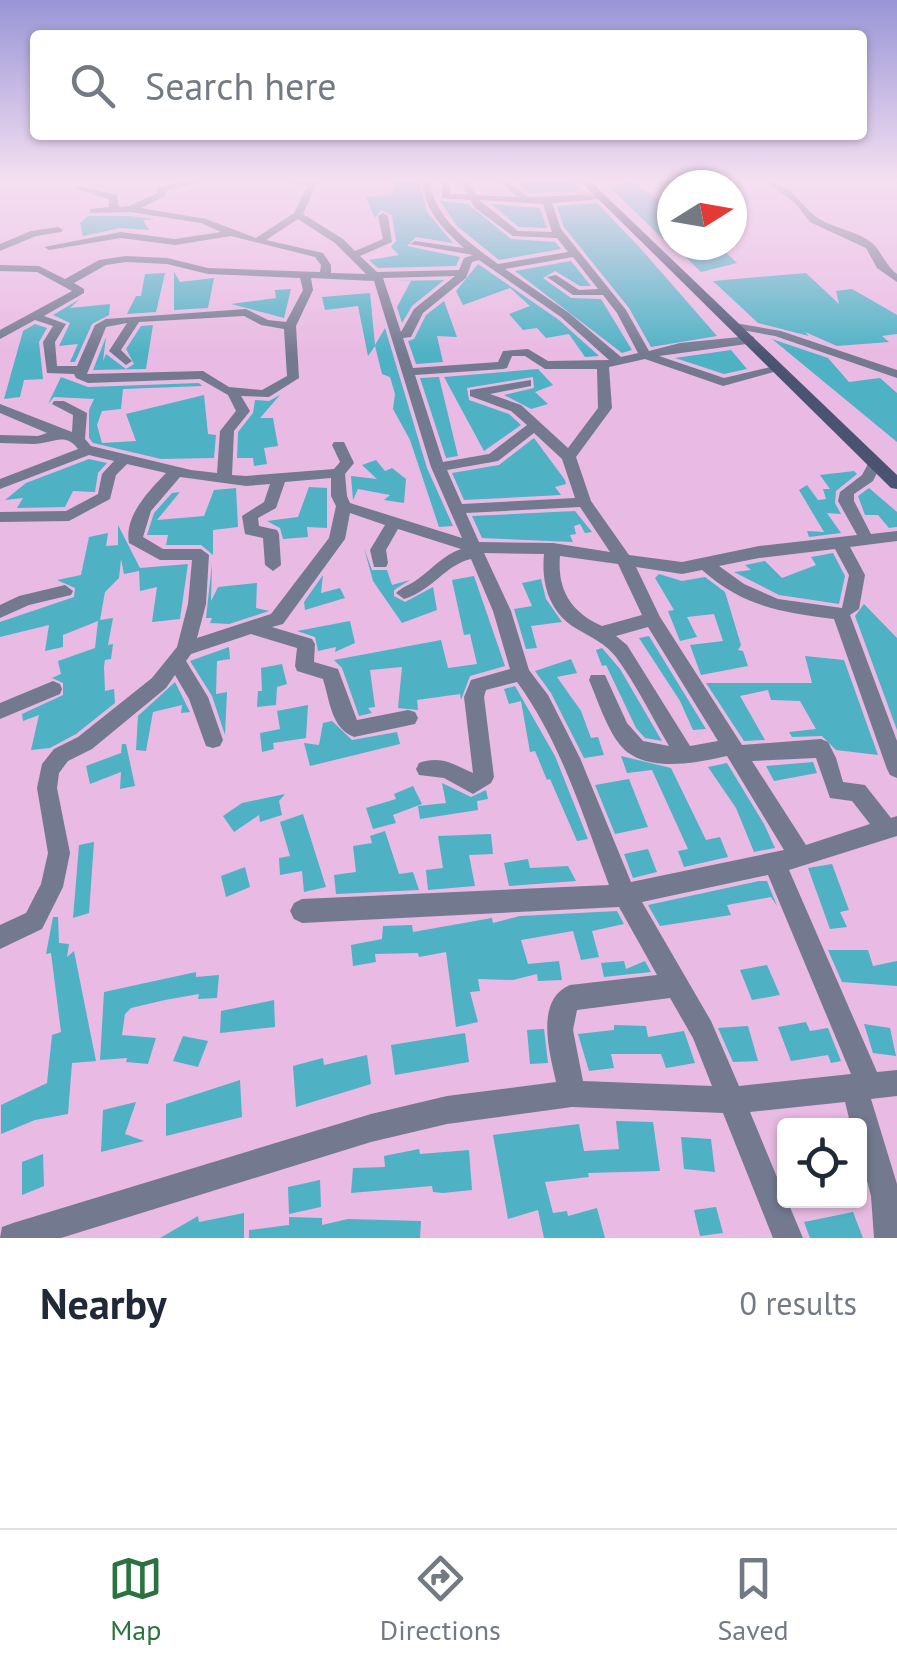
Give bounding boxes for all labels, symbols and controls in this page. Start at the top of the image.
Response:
search box [30,30,867,140]
icon: search [65,58,120,113]
text: Search here [145,61,337,110]
north arrow [657,170,747,260]
map controls [777,1118,867,1208]
button: locate [777,1118,867,1208]
text: Nearby [40,1276,167,1331]
text: 0 results [739,1282,857,1324]
tab: Map [108,1551,163,1648]
tab: Directions [380,1551,501,1648]
tab: Saved [717,1551,789,1648]

